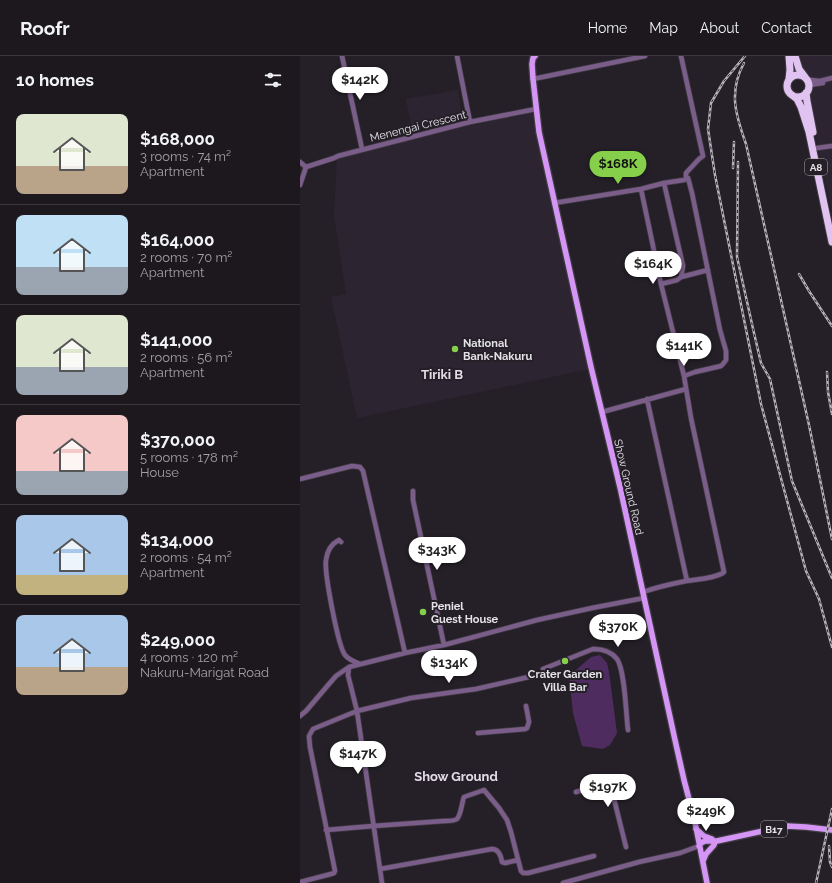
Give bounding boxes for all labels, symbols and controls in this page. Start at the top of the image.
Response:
text: Roofr [20,17,70,39]
text: Home [588,20,627,36]
text: Map [649,20,678,36]
text: About [700,20,739,36]
text: Contact [761,20,812,36]
pin: $142K [332,67,388,101]
icon: filters [262,69,284,91]
text: 10 homes [16,70,94,90]
text: $142K [341,72,379,87]
street label: Menengai Crescent [369,108,468,145]
text: $168,000 [140,129,215,149]
icon: home [48,130,96,178]
text: 3 rooms · 74 m² [140,149,231,164]
pin: $168K [590,151,646,185]
text: $168K [598,156,638,171]
road number: A8 [805,159,827,175]
text: Apartment [140,164,204,179]
text: $164,000 [140,230,214,250]
icon: home [48,231,96,279]
text: 2 rooms · 70 m² [140,250,232,265]
pin: $164K [625,251,681,285]
text: $164K [634,256,672,271]
text: Apartment [140,265,204,280]
text: $141,000 [140,330,213,350]
icon: home [48,331,96,379]
pin: $141K [656,333,712,367]
place label: National Bank-Nakuru [463,337,532,363]
text: $141K [665,338,703,353]
marker: National Bank-Nakuru [450,344,460,354]
text: 2 rooms · 56 m² [140,350,232,365]
text: Apartment [140,365,204,380]
district label: Tiriki B [421,367,463,382]
text: $370,000 [140,430,215,450]
icon: home [48,431,96,479]
street label: Show Ground Road [611,438,646,536]
text: 5 rooms · 178 m² [140,450,238,465]
text: House [140,465,179,480]
text: $134,000 [140,530,214,550]
icon: home [48,531,96,579]
pin: $343K [409,537,465,571]
text: $343K [418,542,456,557]
text: 2 rooms · 54 m² [140,550,232,565]
text: Apartment [140,565,204,580]
place label: Peniel Guest House [431,600,499,626]
marker: Peniel Guest House [418,607,428,617]
pin: $370K [590,614,646,648]
text: $370K [598,619,638,634]
text: $249,000 [140,630,215,650]
icon: home [48,631,96,679]
text: 4 rooms · 120 m² [140,650,238,665]
pin: $134K [421,650,477,684]
text: $134K [430,655,468,670]
marker: Crater Garden Villa Bar [560,656,570,666]
text: Nakuru-Marigat Road [140,665,269,680]
place label: Crater Garden Villa Bar [528,668,602,694]
pin: $147K [330,741,386,775]
text: $147K [339,746,377,761]
district label: Show Ground [414,769,498,784]
pin: $197K [580,774,636,808]
text: $197K [589,779,627,794]
pin: $249K [678,798,734,832]
text: $249K [686,803,726,818]
road number: B17 [761,821,787,837]

